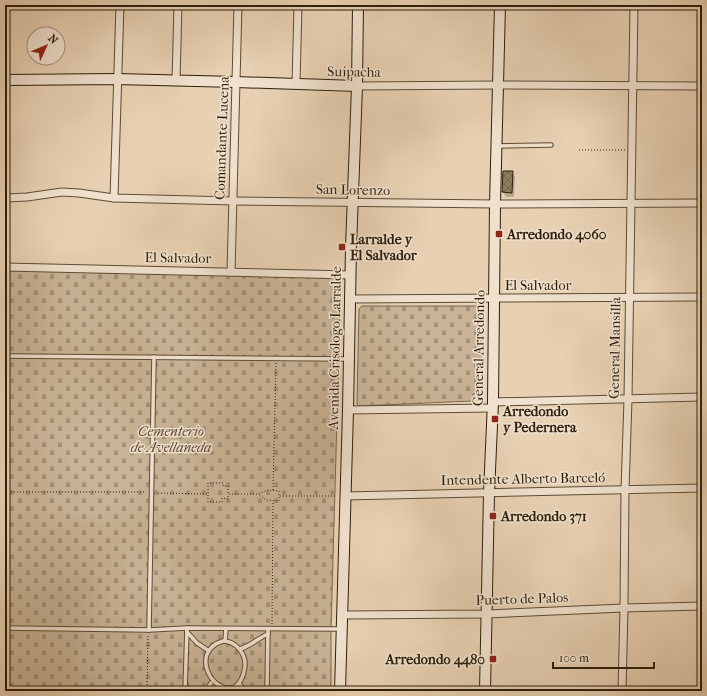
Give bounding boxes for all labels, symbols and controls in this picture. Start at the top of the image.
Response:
north arrow [26,26,66,66]
text: N [45,32,61,47]
street label: Suipacha [327,63,382,81]
street label: Comandante Lucena [211,75,233,200]
street label: San Lorenzo [316,181,390,199]
place label: Arredondo 4060 [506,226,607,243]
marker: Arredondo 4060 [494,229,504,239]
place label: Larralde y El Salvador [350,231,418,264]
marker: Larralde y El Salvador [337,242,347,252]
street label: El Salvador [144,249,212,267]
street label: Avenida Crisólogo Larralde [325,266,345,431]
street label: El Salvador [505,277,571,294]
street label: General Arredondo [469,290,489,406]
street label: General Mansilla [606,296,624,399]
place label: Arredondo y Pedernera [502,403,577,436]
marker: Arredondo y Pedernera [490,414,500,424]
park label: Cementerio de Avellaneda [131,423,211,456]
street label: Intendente Alberto Barceló [441,469,605,489]
place label: Arredondo 371 [500,508,587,525]
marker: Arredondo 371 [488,511,498,521]
street label: Puerto de Palos [475,589,569,609]
scale bar [553,644,654,670]
place label: Arredondo 4480 [384,651,485,668]
text: 100 m [559,651,589,665]
marker: Arredondo 4480 [488,654,498,664]

